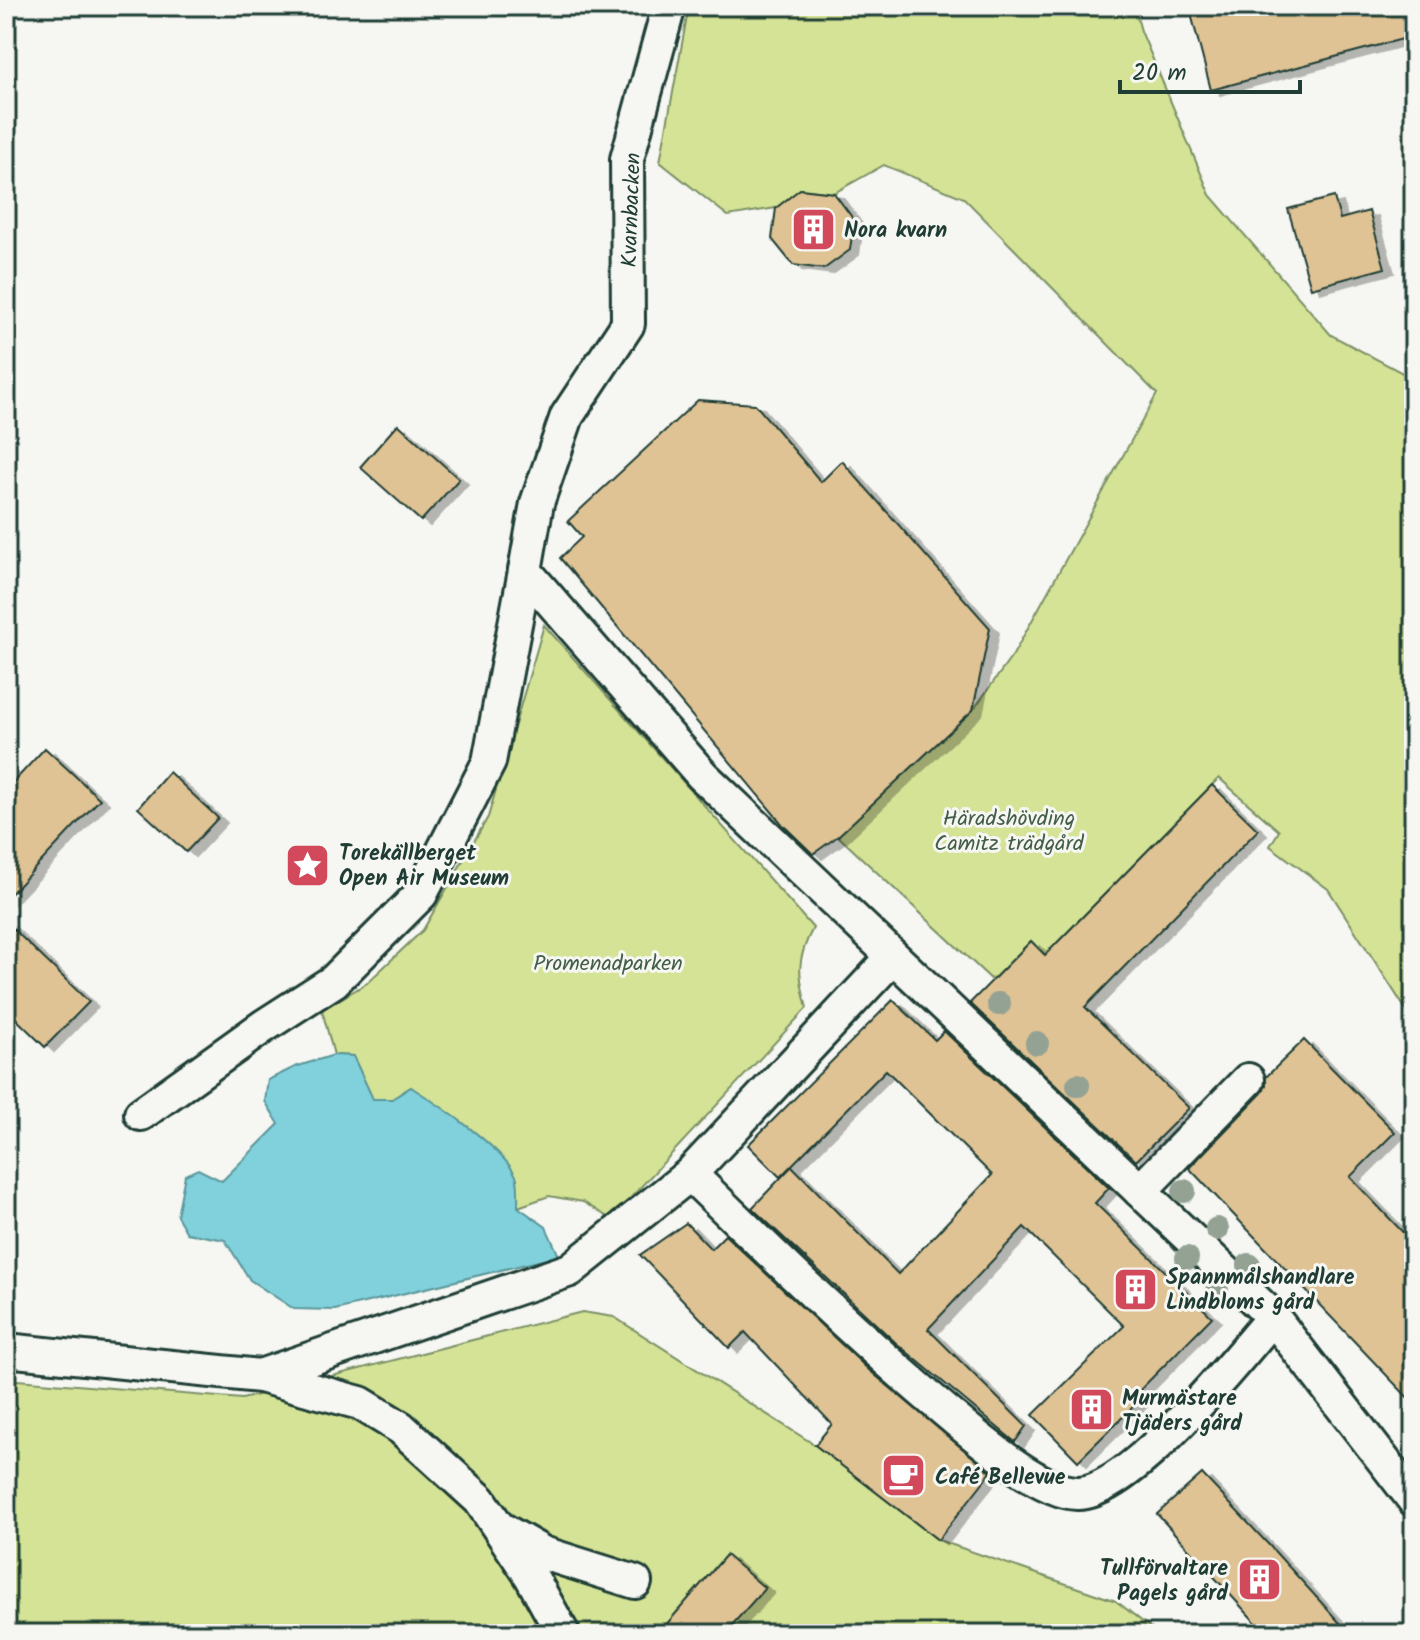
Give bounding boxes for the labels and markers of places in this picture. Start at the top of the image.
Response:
building icon: Nora kvarn [789,205,837,253]
place label: Nora kvarn [844,214,947,249]
place label: Torekällberget Open Air Museum [339,837,509,897]
place icon: Torekällberget Open Air Museum [284,841,332,889]
place label: Spannmålshandlare Lindbloms gård [1166,1261,1355,1321]
building icon: Spannmålshandlare Lindbloms gård [1111,1265,1159,1313]
place label: Murmästare Tjäders gård [1122,1382,1243,1442]
building icon: Murmästare Tjäders gård [1067,1386,1115,1434]
cafe icon: Café Bellevue [880,1452,928,1500]
place label: Café Bellevue [935,1461,1066,1496]
place label: Tullförvaltare Pagels gård [1100,1552,1229,1612]
building icon: Tullförvaltare Pagels gård [1235,1556,1283,1604]

